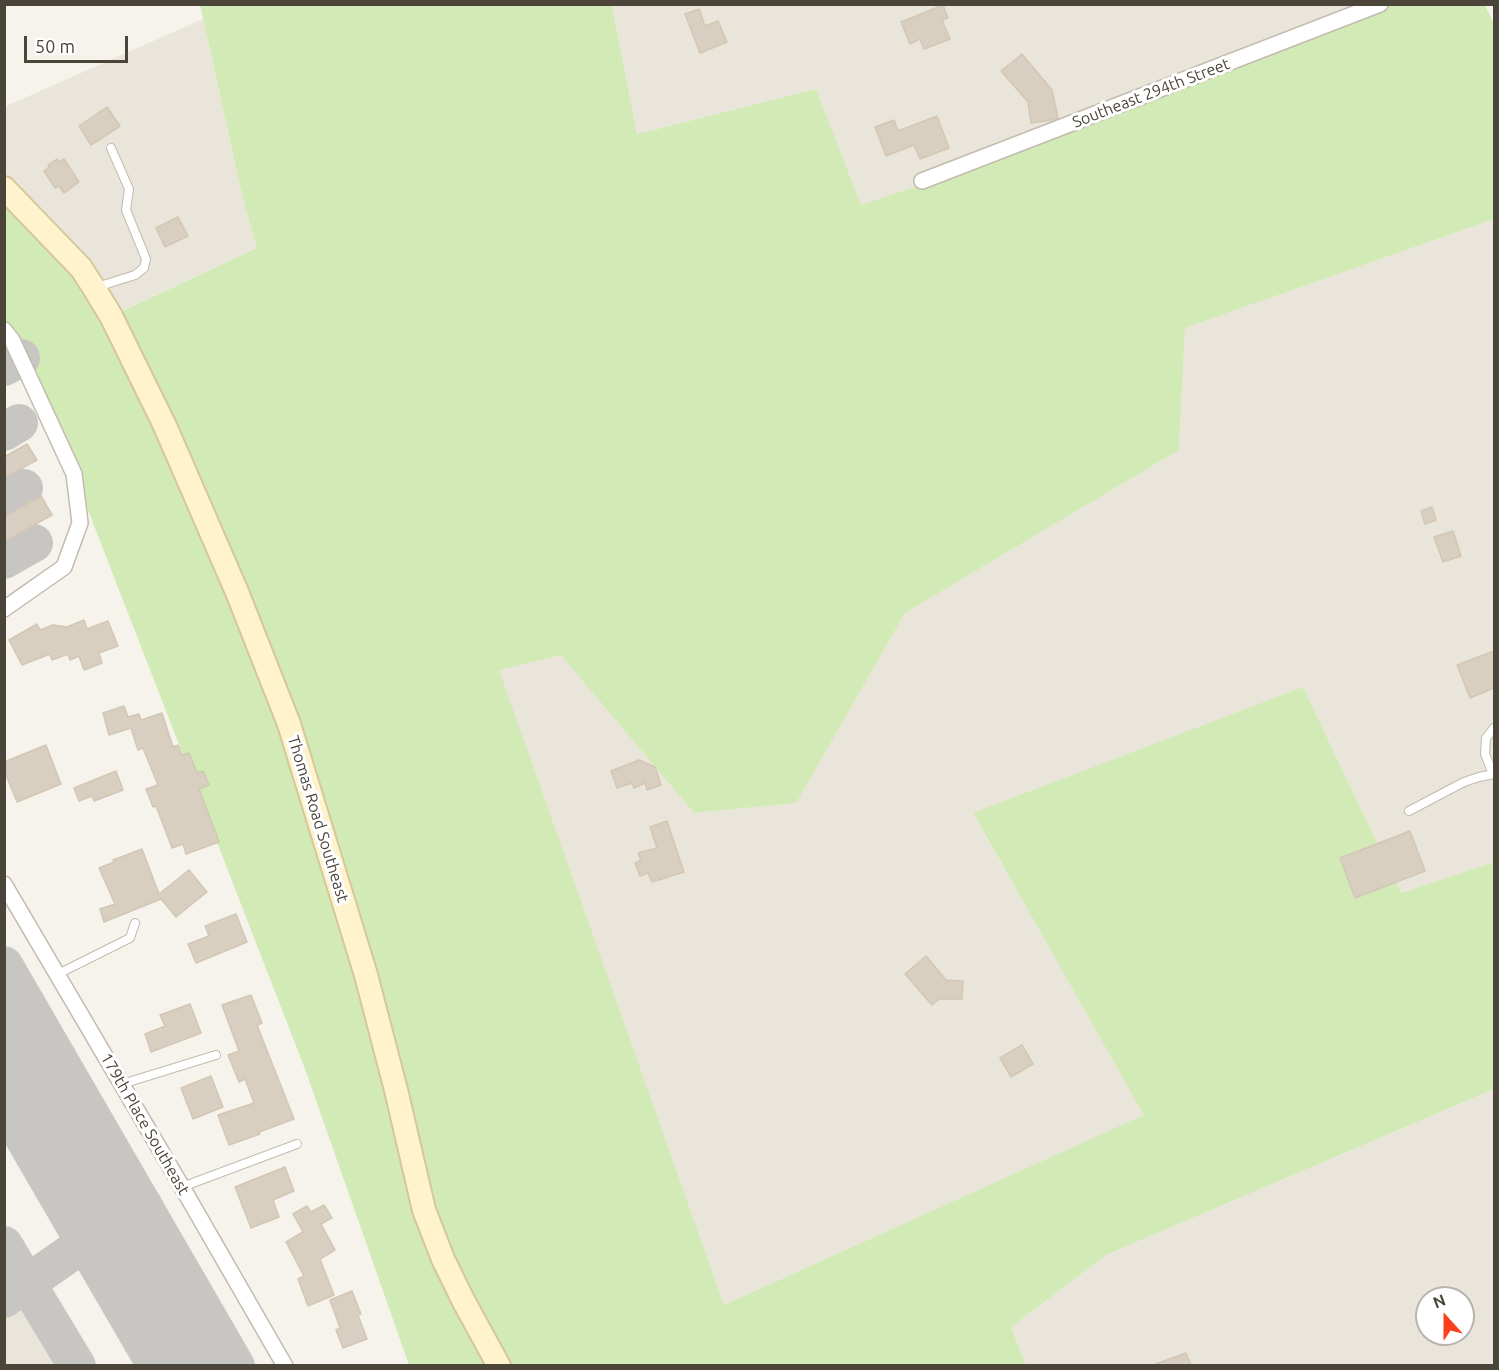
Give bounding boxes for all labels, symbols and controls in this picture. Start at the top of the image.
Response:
scale bar [27,24,130,62]
text: 50 m [35,36,75,56]
street label: Southeast 294th Street [1070,54,1232,132]
street label: Thomas Road Southeast [284,733,352,905]
street label: 179th Place Southeast [97,1050,193,1198]
north arrow [1415,1286,1475,1346]
text: N [1430,1291,1448,1312]

